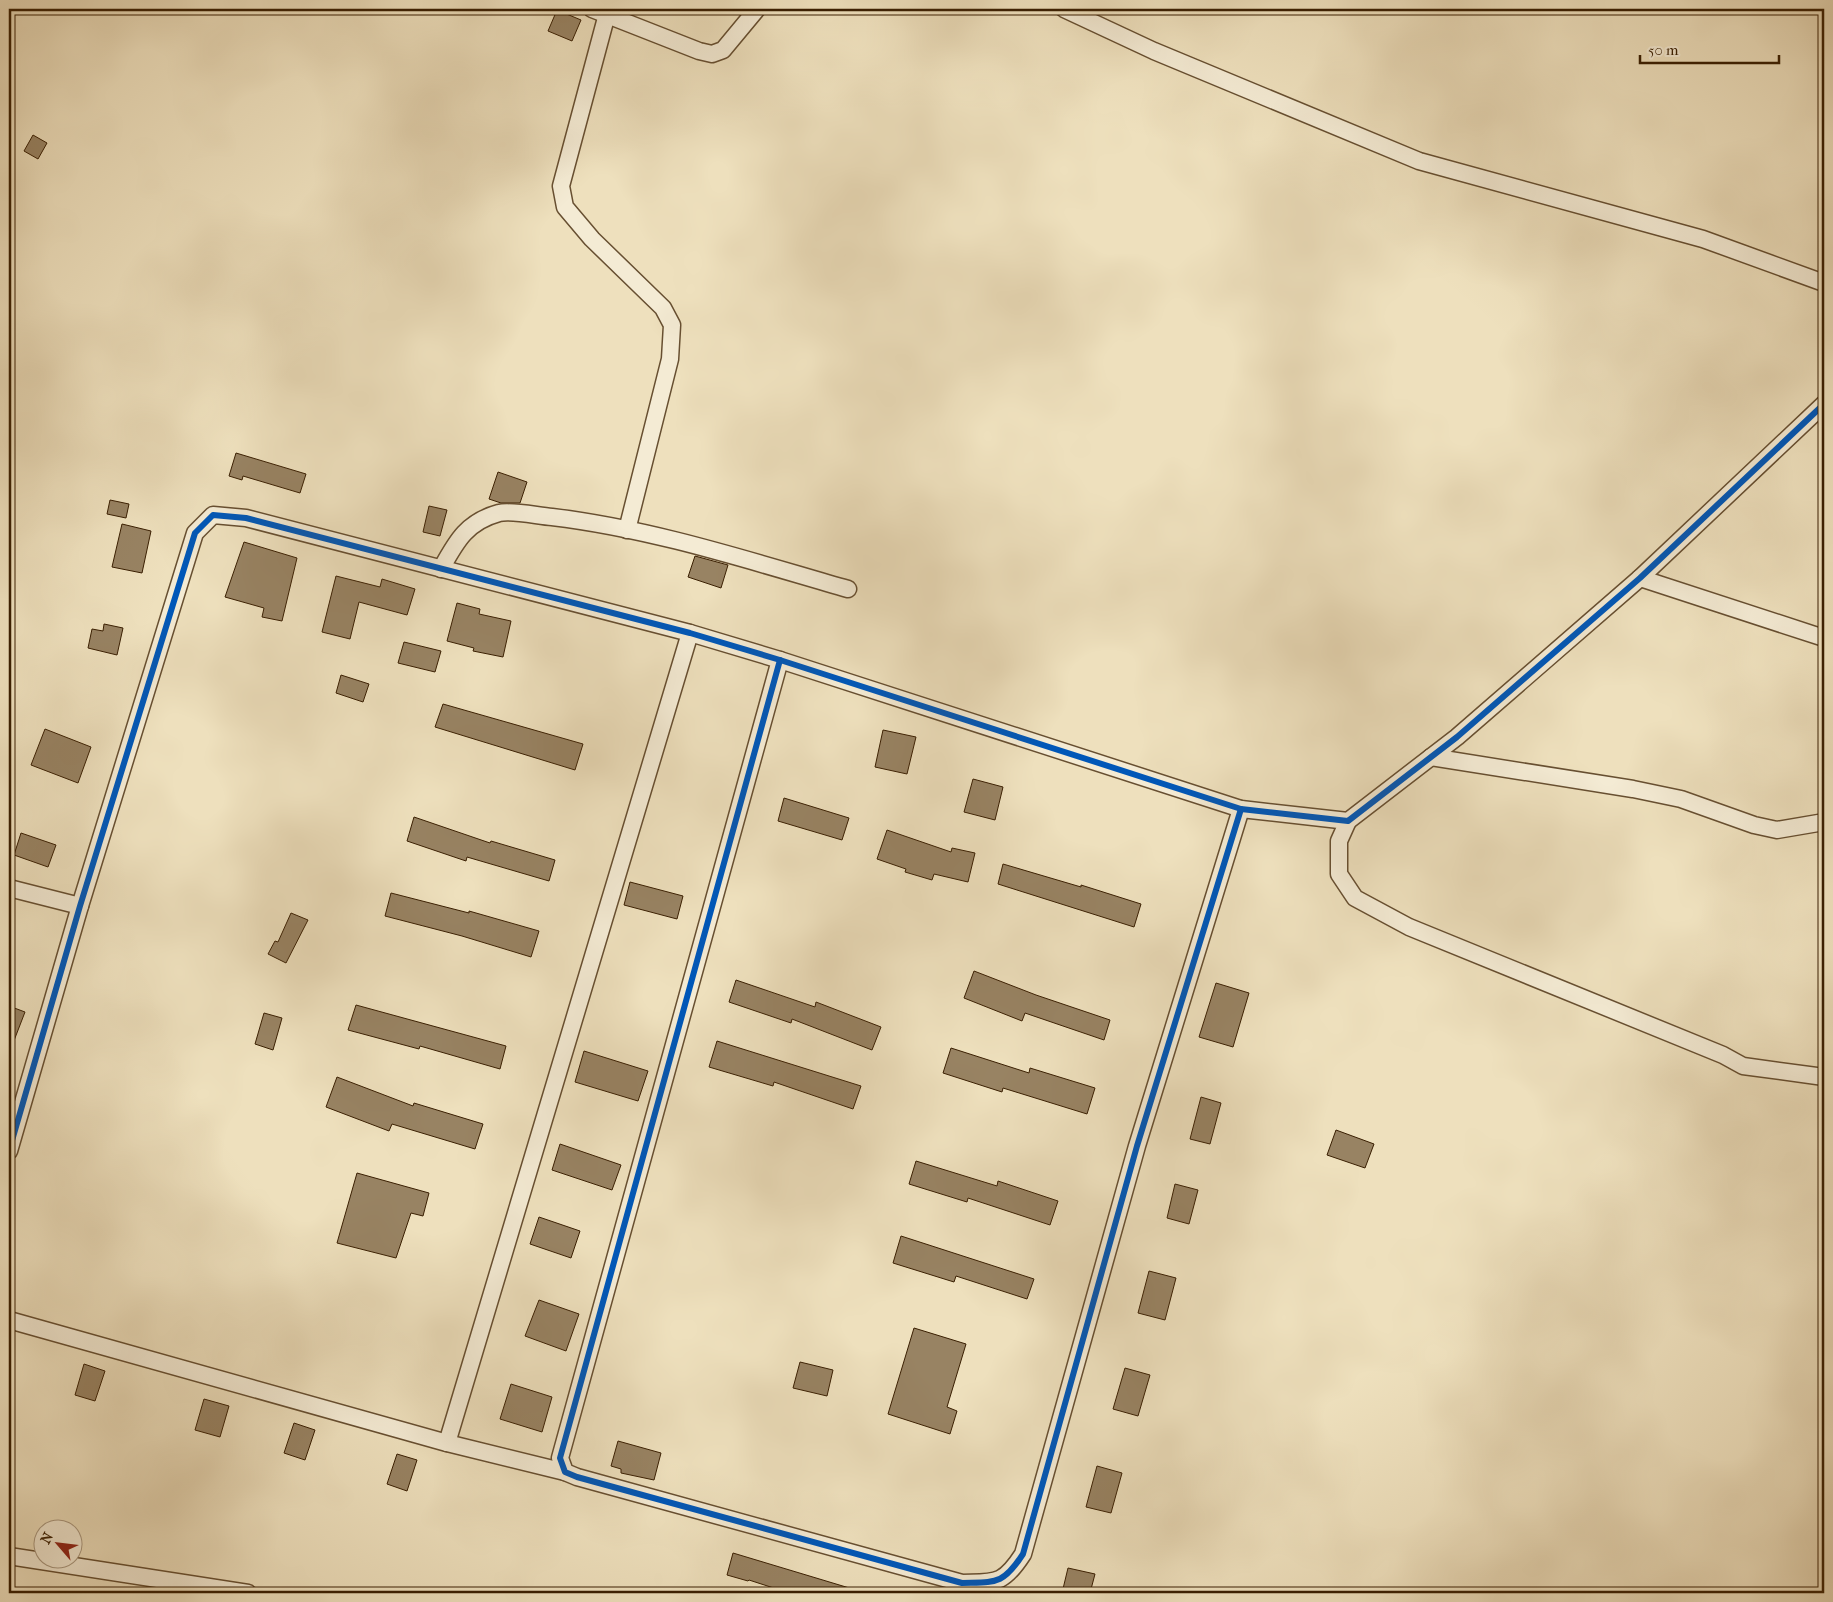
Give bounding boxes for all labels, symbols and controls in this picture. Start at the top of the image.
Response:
scale bar [1640,32,1779,64]
text: 50 m [1648,41,1679,59]
north arrow [32,1520,82,1570]
text: N [37,1529,57,1547]

